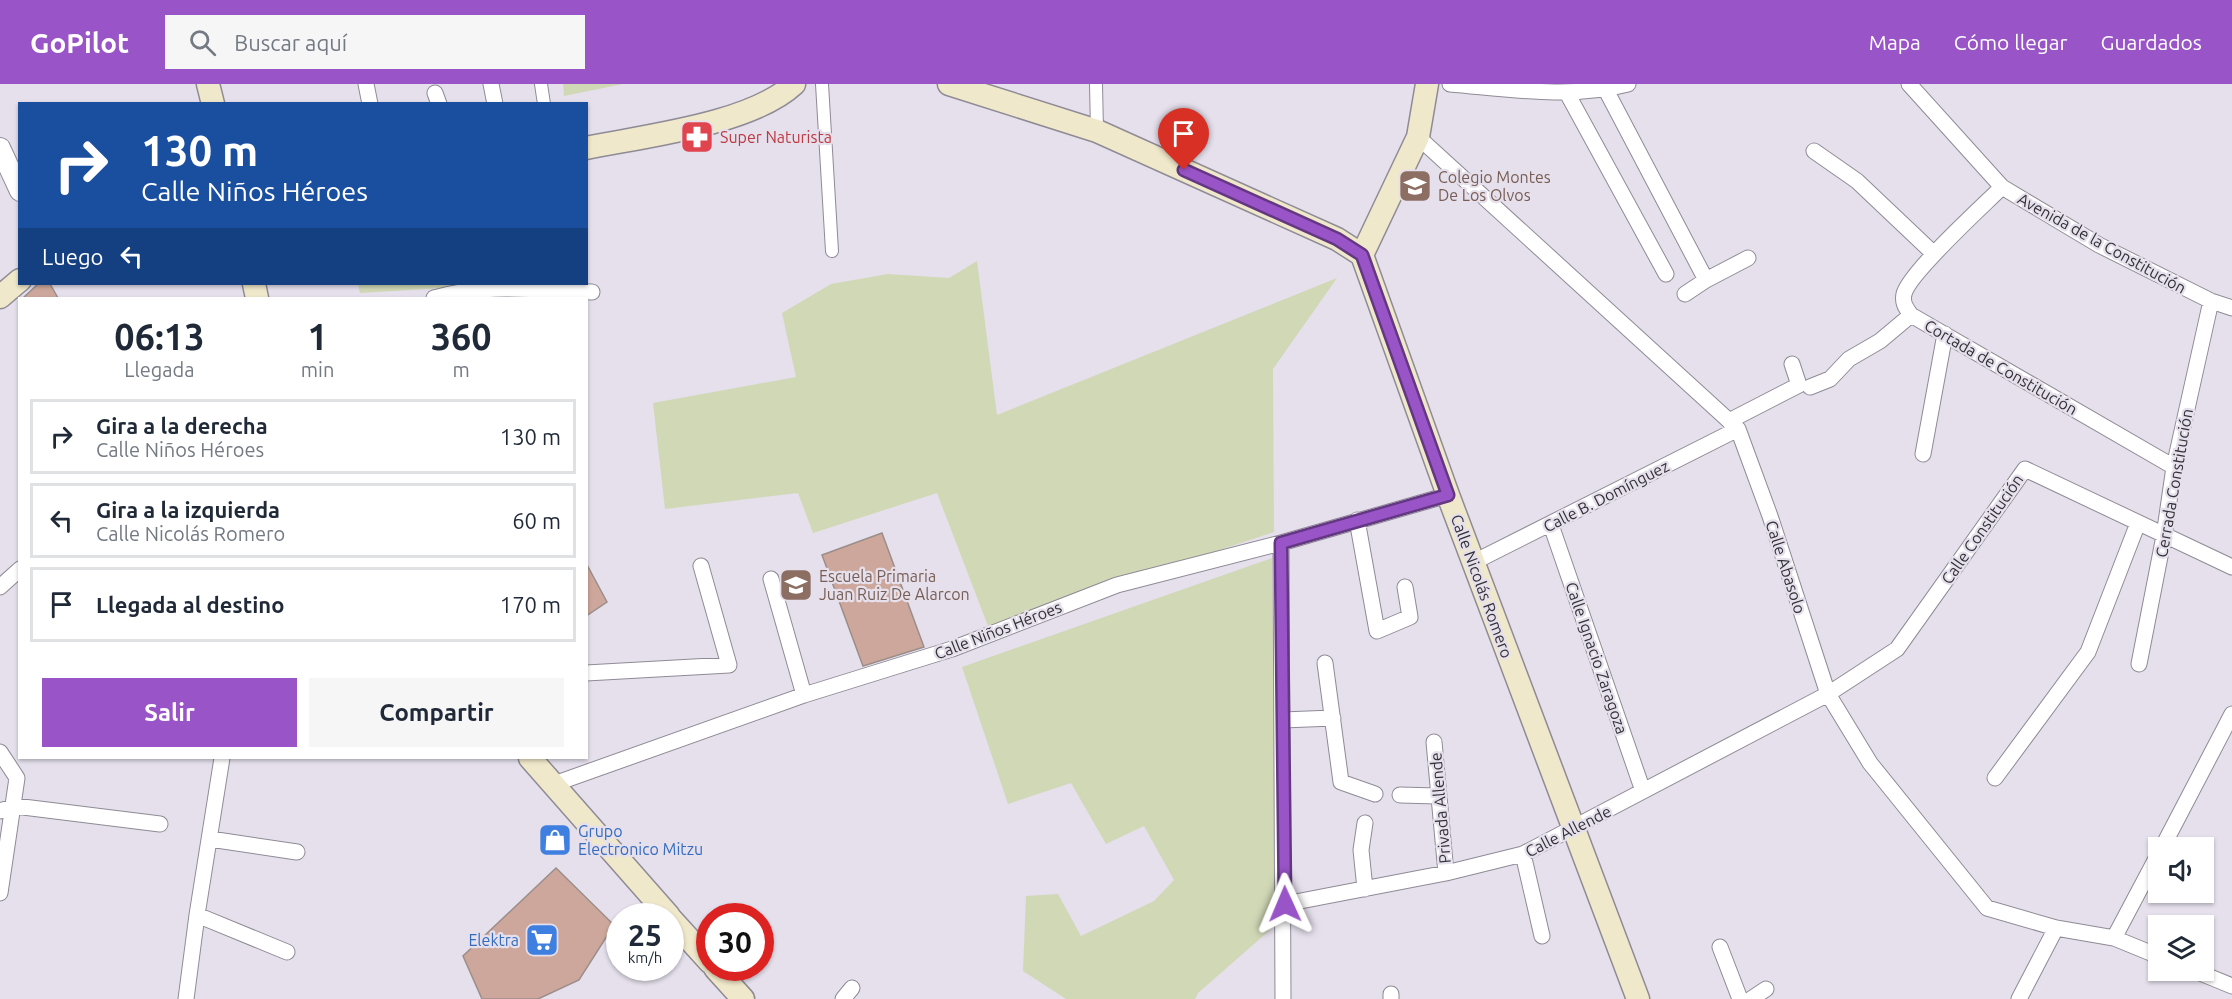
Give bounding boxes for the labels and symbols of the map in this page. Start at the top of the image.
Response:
pin [1158,108,1209,170]
pharmacy icon: Super Naturista [679,119,715,155]
place label: Super Naturista [720,128,832,146]
school or university icon: Colegio Montes De Los Olvos [1397,168,1433,204]
place label: Colegio Montes De Los Olvos [1438,168,1551,204]
street label: Avenida de la Constitución [2015,189,2189,297]
street label: Cortada de Constitución [1921,316,2081,418]
street label: Cerrada Constitución [2152,407,2196,559]
street label: Calle B. Domínguez [1540,456,1672,536]
street label: Calle Constitución [1937,471,2027,587]
street label: Calle Nicolás Romero [1448,512,1516,660]
street label: Calle Abasolo [1762,518,1810,616]
school or university icon: Escuela Primaria Juan Ruiz De Alarcon [778,567,814,603]
place label: Escuela Primaria Juan Ruiz De Alarcon [819,567,970,603]
street label: Calle Ignacio Zaragoza [1563,580,1631,736]
street label: Calle Niños Héroes [932,597,1064,663]
street label: Privada Allende [1426,752,1454,864]
street label: Calle Allende [1522,802,1614,860]
shop icon: Grupo Electronico Mitzu [537,822,573,858]
place label: Grupo Electronico Mitzu [578,822,703,858]
position arrow [1253,872,1317,936]
speed limit sign: 30 [696,903,774,981]
supermarket icon: Elektra [524,922,560,958]
place label: Elektra [468,931,519,949]

